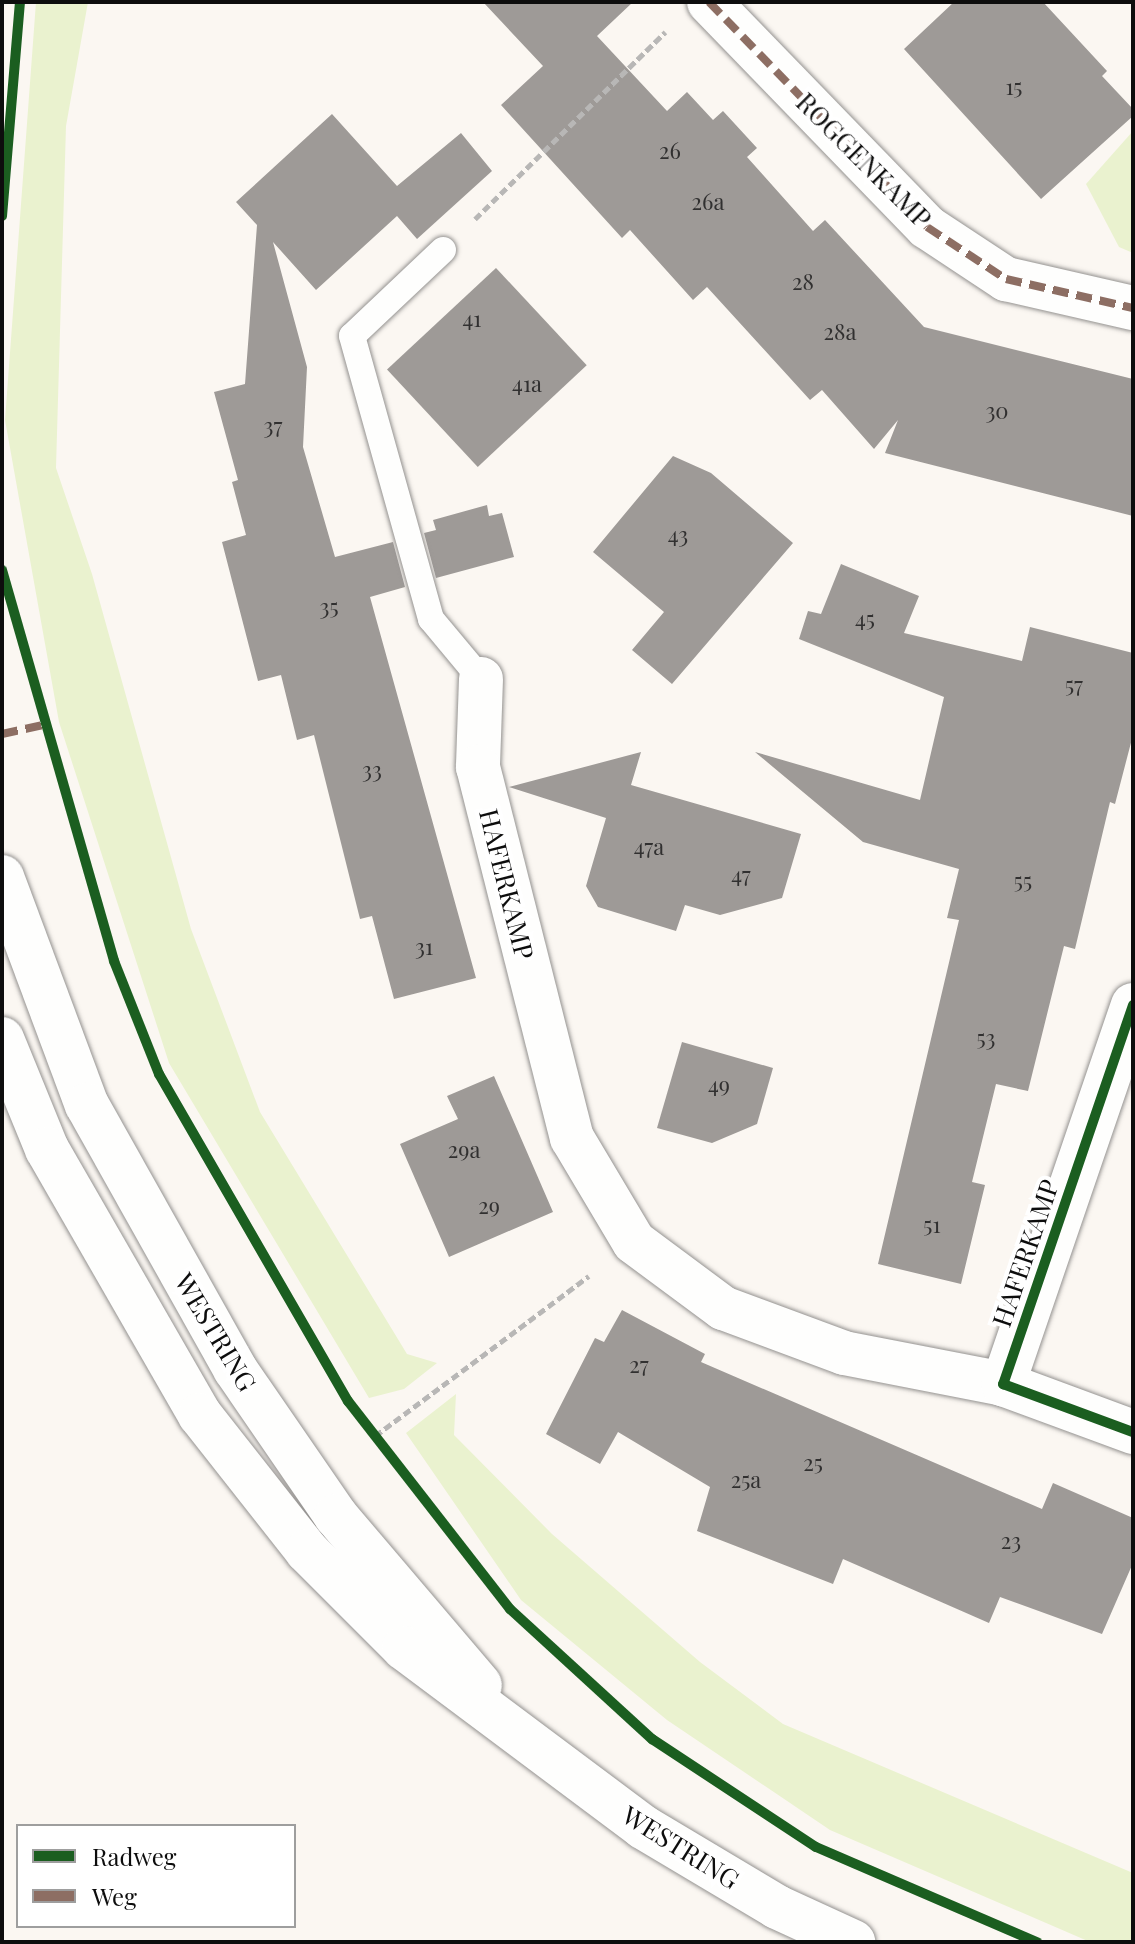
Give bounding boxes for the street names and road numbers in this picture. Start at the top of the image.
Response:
street label: ROGGENKAMP [790,86,938,234]
street label: HAFERKAMP [473,806,541,962]
street label: HAFERKAMP [985,1175,1065,1331]
street label: WESTRING [169,1268,263,1396]
street label: WESTRING [617,1799,745,1895]

